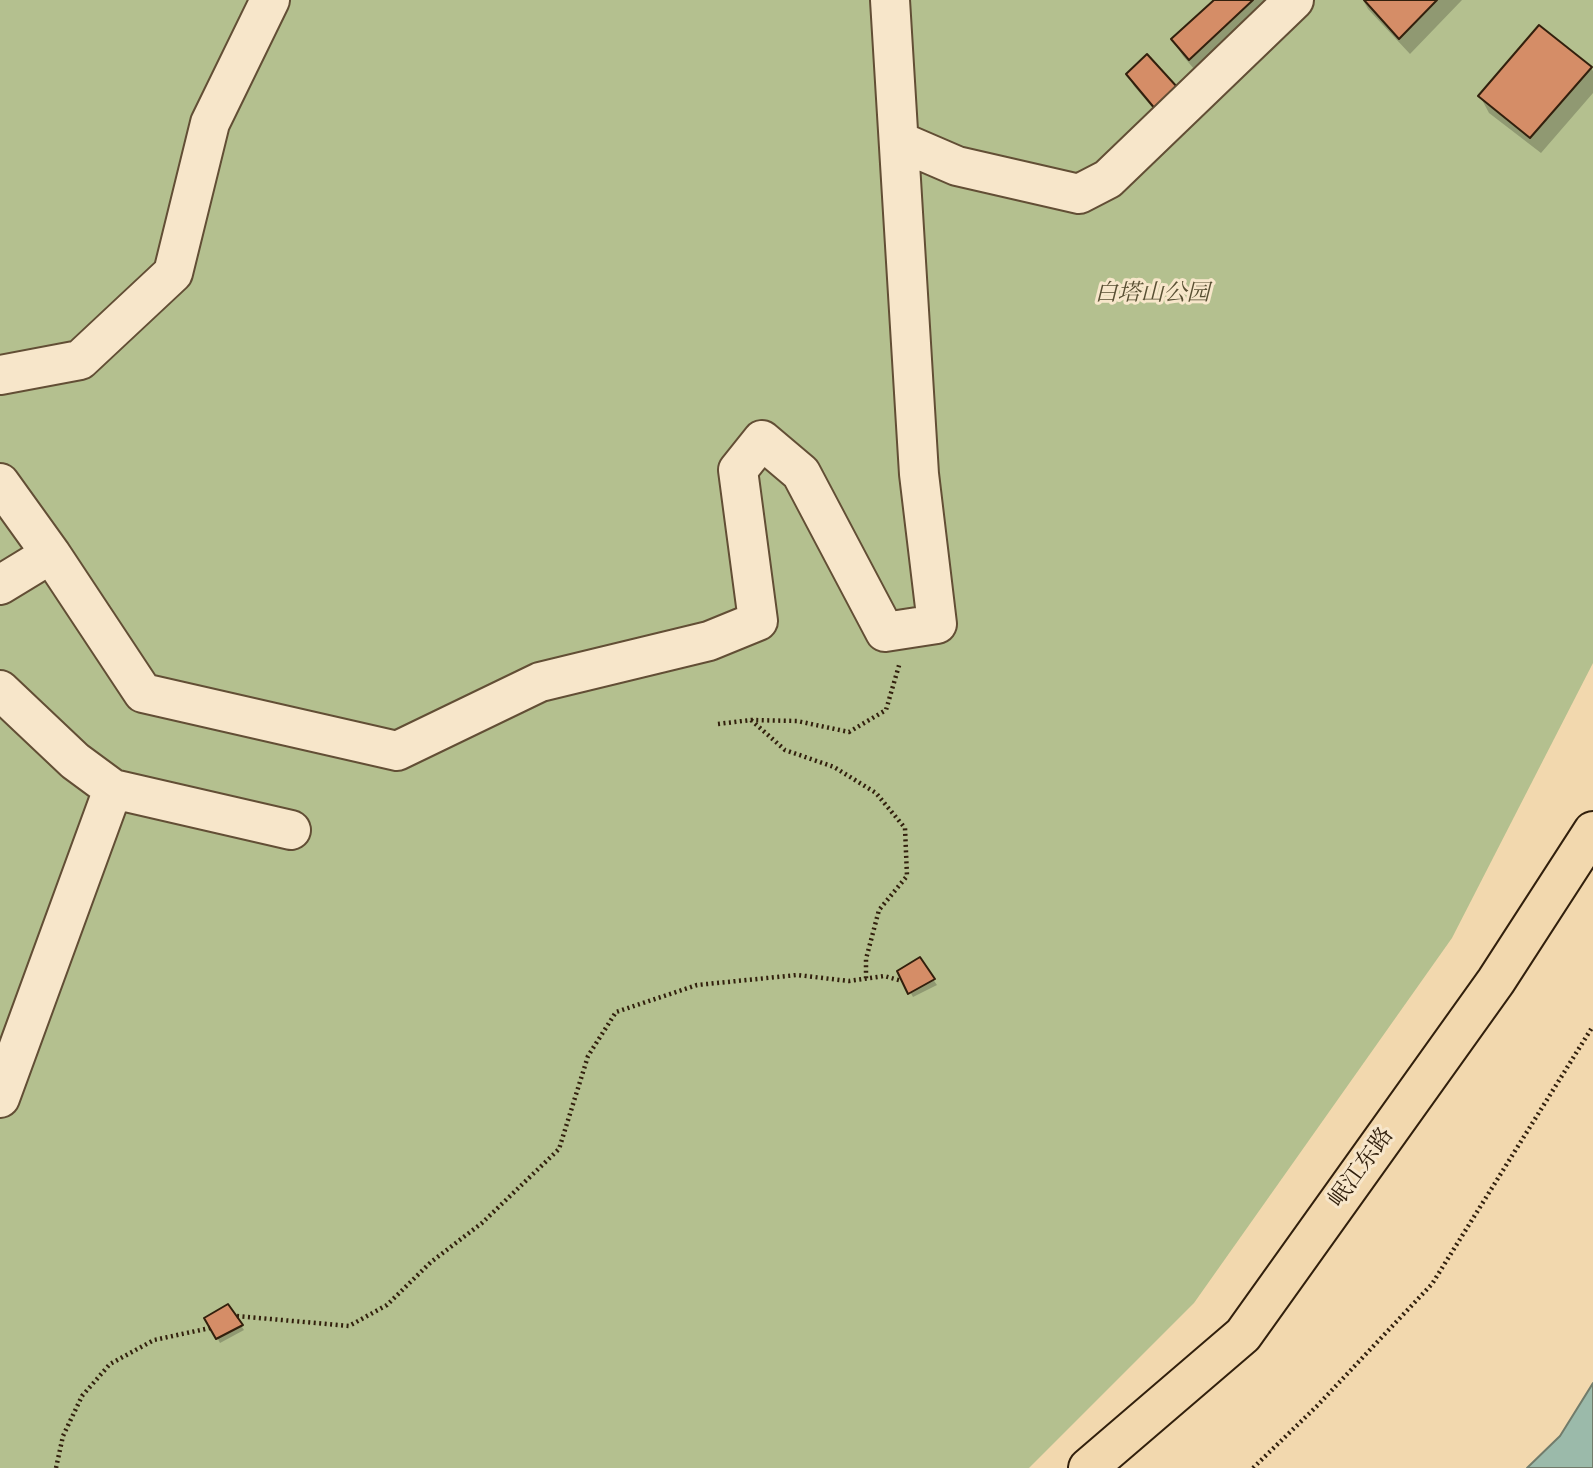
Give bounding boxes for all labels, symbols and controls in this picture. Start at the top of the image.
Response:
park label: 白塔山公园 [1095,280,1209,308]
street label: 岷江东路 [1324,1123,1400,1213]

